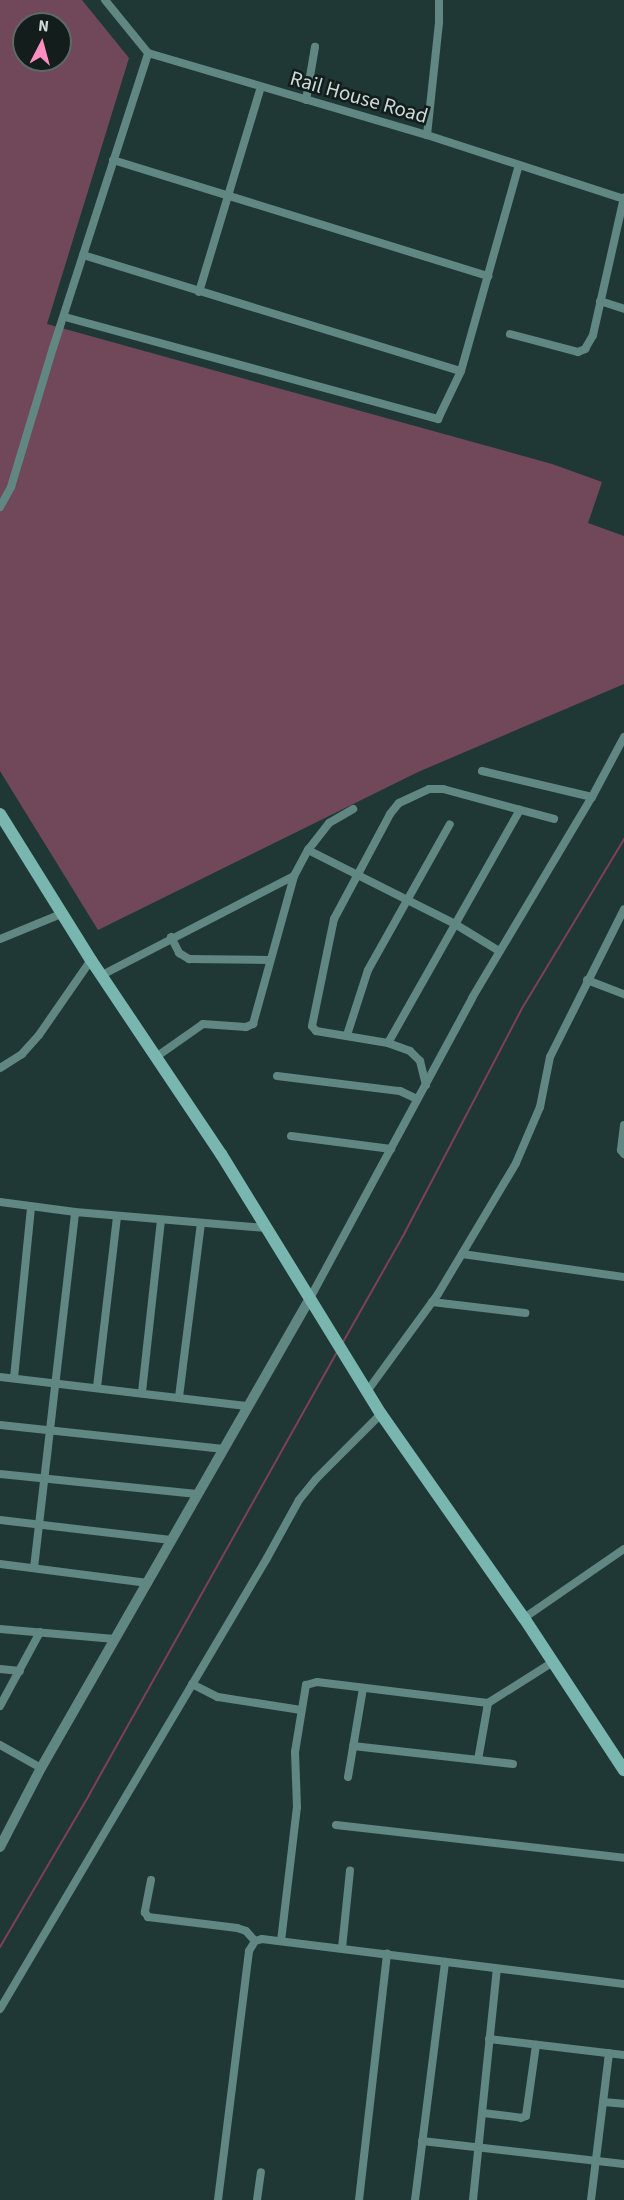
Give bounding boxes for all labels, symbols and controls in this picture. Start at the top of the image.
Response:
north arrow [12,12,72,72]
text: N [37,15,50,38]
street label: Rail House Road [287,65,431,129]

